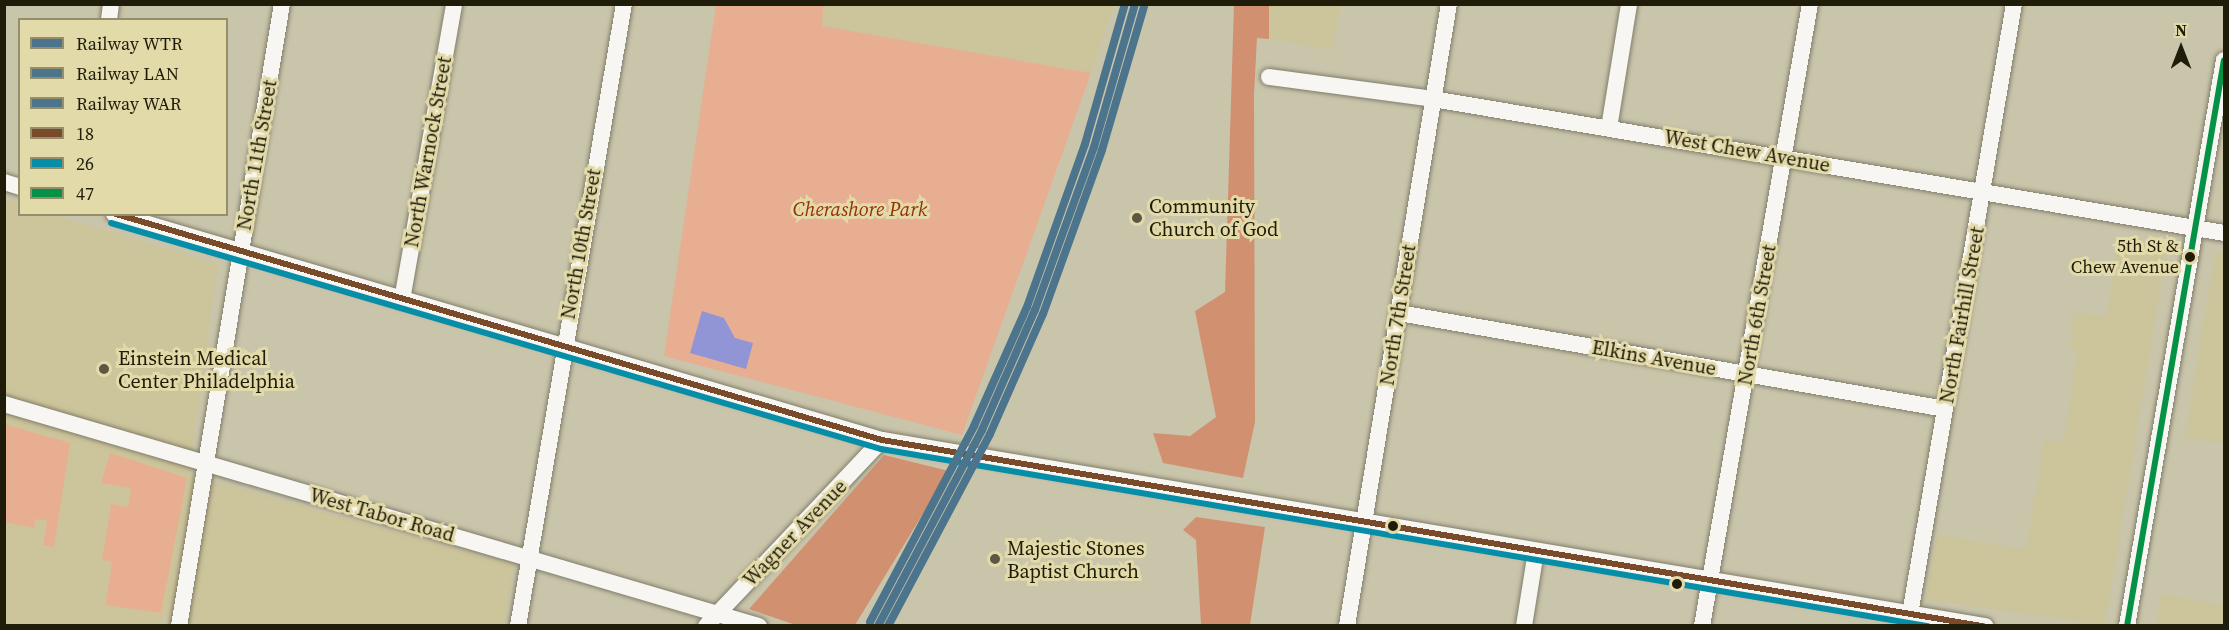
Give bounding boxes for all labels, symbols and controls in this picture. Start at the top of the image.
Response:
legend [18,18,228,216]
north arrow [2151,18,2211,78]
text: N [2175,19,2187,41]
text: Railway WTR [76,31,183,56]
street label: North Warnock Street [399,54,457,250]
text: Railway LAN [76,61,179,86]
street label: North 11th Street [232,78,282,232]
text: Railway WAR [76,91,182,116]
text: 18 [76,121,94,146]
street label: West Chew Avenue [1662,125,1832,177]
text: 26 [76,151,94,176]
street label: North 10th Street [556,167,606,321]
text: 47 [76,181,94,206]
place label: Community Church of God [1149,195,1278,242]
park label: Cherashore Park [793,197,927,221]
marker: Community Church of God [1130,211,1144,225]
street label: North Fairhill Street [1935,225,1989,405]
place label: 5th St & Chew Avenue [2071,236,2179,278]
street label: North 7th Street [1375,243,1421,387]
street label: North 6th Street [1733,243,1781,387]
marker: 5th St & Chew Avenue [2184,251,2196,263]
street label: Elkins Avenue [1590,335,1718,381]
place label: Einstein Medical Center Philadelphia [118,346,295,393]
marker: Einstein Medical Center Philadelphia [95,360,113,378]
street label: Wagner Avenue [738,475,852,591]
street label: West Tabor Road [306,483,458,547]
unlabelled marker [1387,520,1399,532]
place label: Majestic Stones Baptist Church [1007,536,1145,583]
marker: Majestic Stones Baptist Church [988,552,1002,566]
unlabelled marker [1671,578,1683,590]

